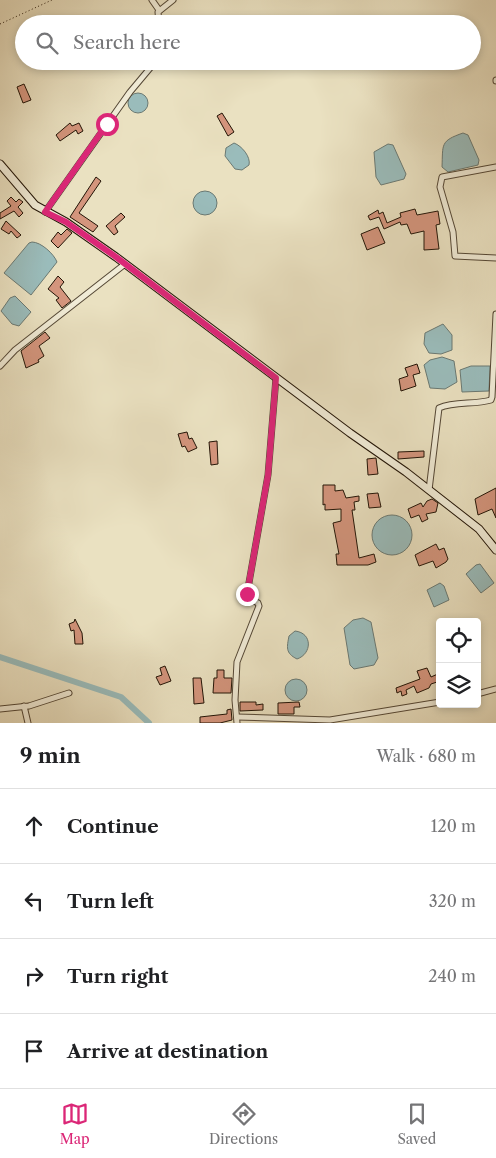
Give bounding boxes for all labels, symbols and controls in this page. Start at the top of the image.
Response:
search box [15,15,481,70]
icon: search [33,29,61,57]
text: Search here [73,31,181,54]
route start [96,113,119,136]
route end [236,583,259,606]
map controls [436,618,481,708]
button: locate [436,618,481,663]
button: layers [436,663,481,708]
text: 9 min [20,743,81,768]
text: Walk · 680 m [377,746,476,766]
icon: ahead [20,812,48,840]
text: Continue [67,815,159,838]
text: 120 m [431,816,476,836]
icon: left [20,887,48,915]
text: Turn left [67,890,154,913]
text: 320 m [429,891,476,911]
icon: right [20,962,48,990]
text: Turn right [67,965,168,988]
text: 240 m [428,966,476,986]
icon: arrive [20,1037,48,1065]
text: Arrive at destination [67,1040,268,1063]
tab: Map [60,1100,90,1148]
tab: Directions [209,1100,278,1148]
tab: Saved [397,1100,436,1148]

